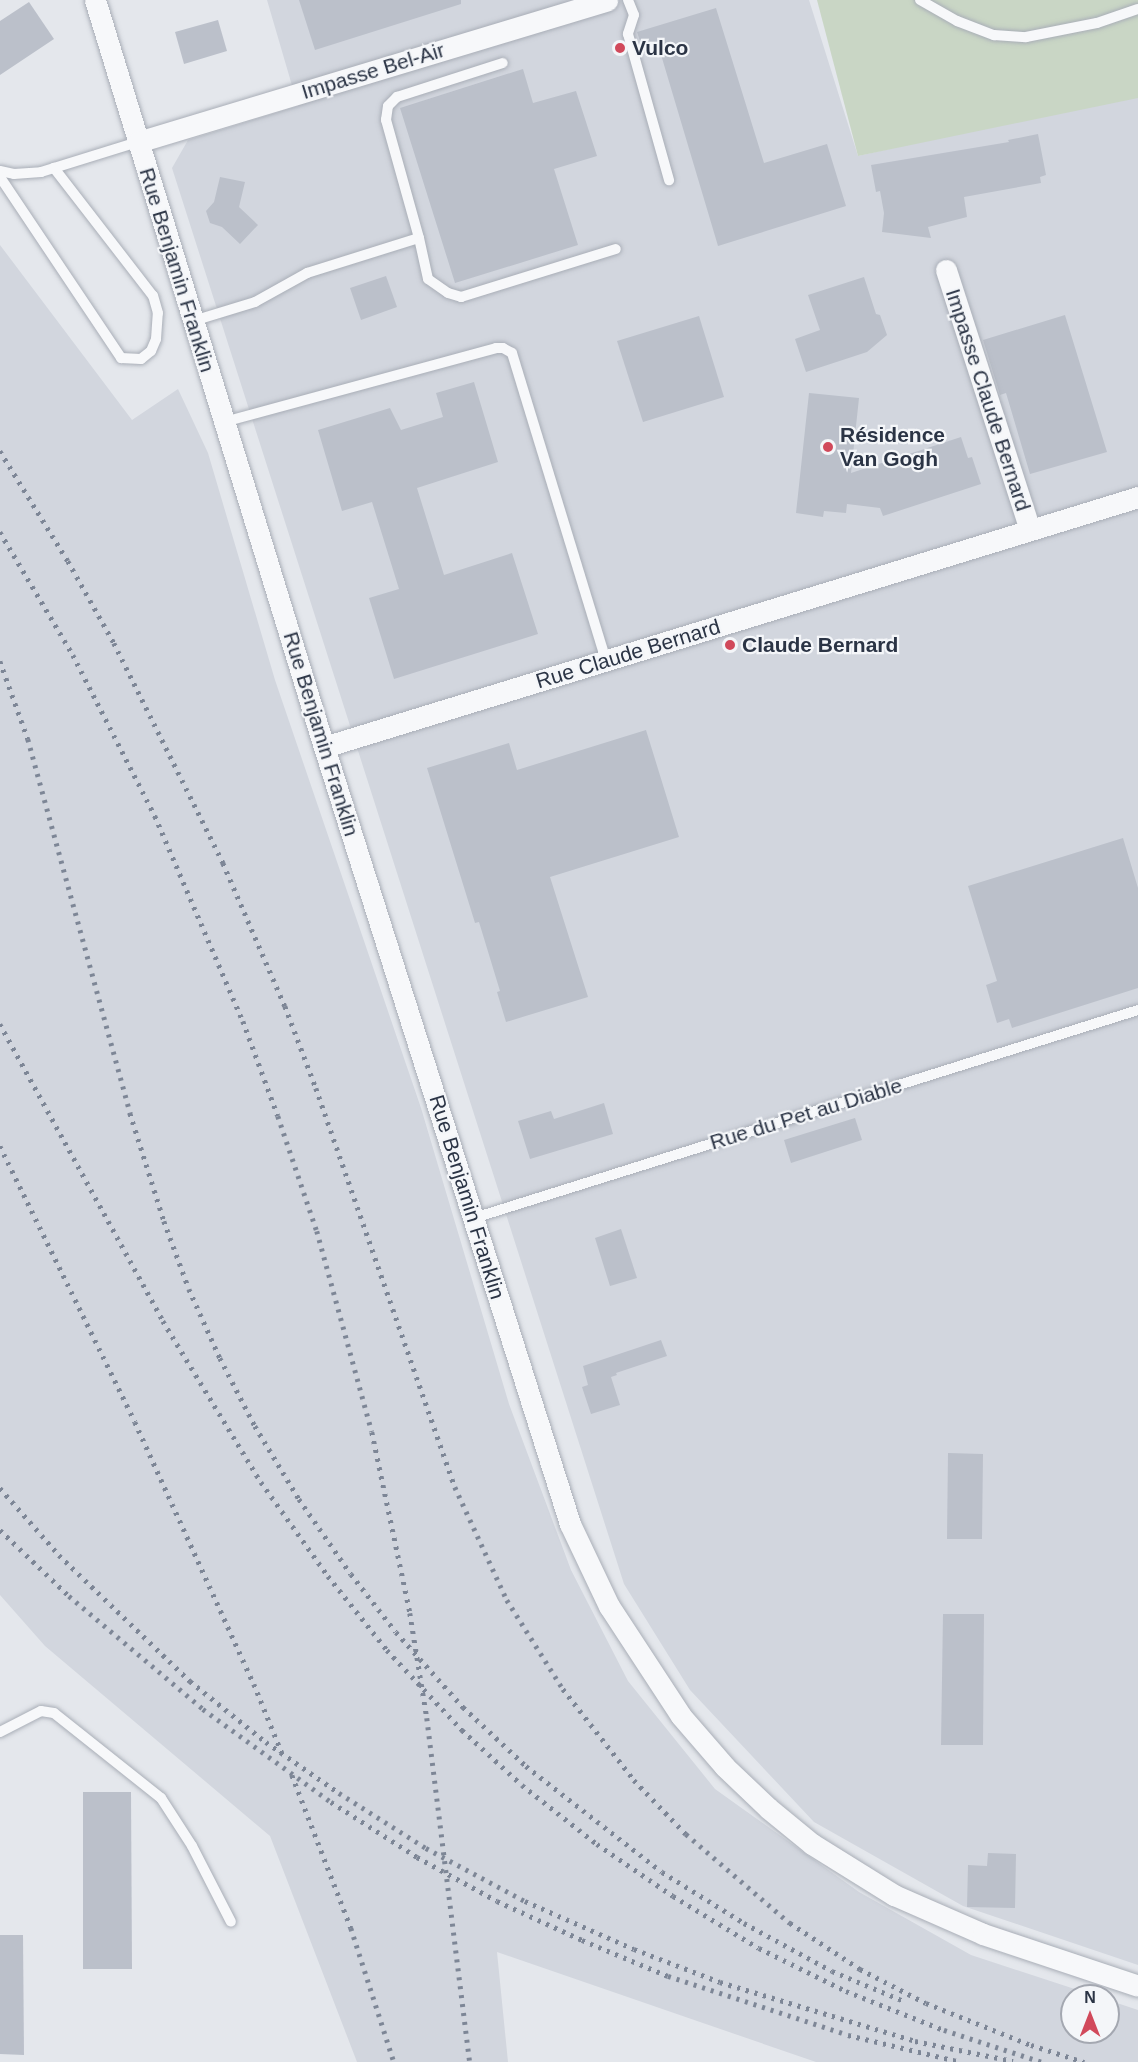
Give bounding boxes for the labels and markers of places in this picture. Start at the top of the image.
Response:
place label: Vulco [632,35,688,61]
marker: Vulco [613,41,627,55]
place label: Résidence Van Gogh [840,422,945,472]
marker: Résidence Van Gogh [821,440,835,454]
place label: Claude Bernard [742,632,898,658]
marker: Claude Bernard [723,638,737,652]

